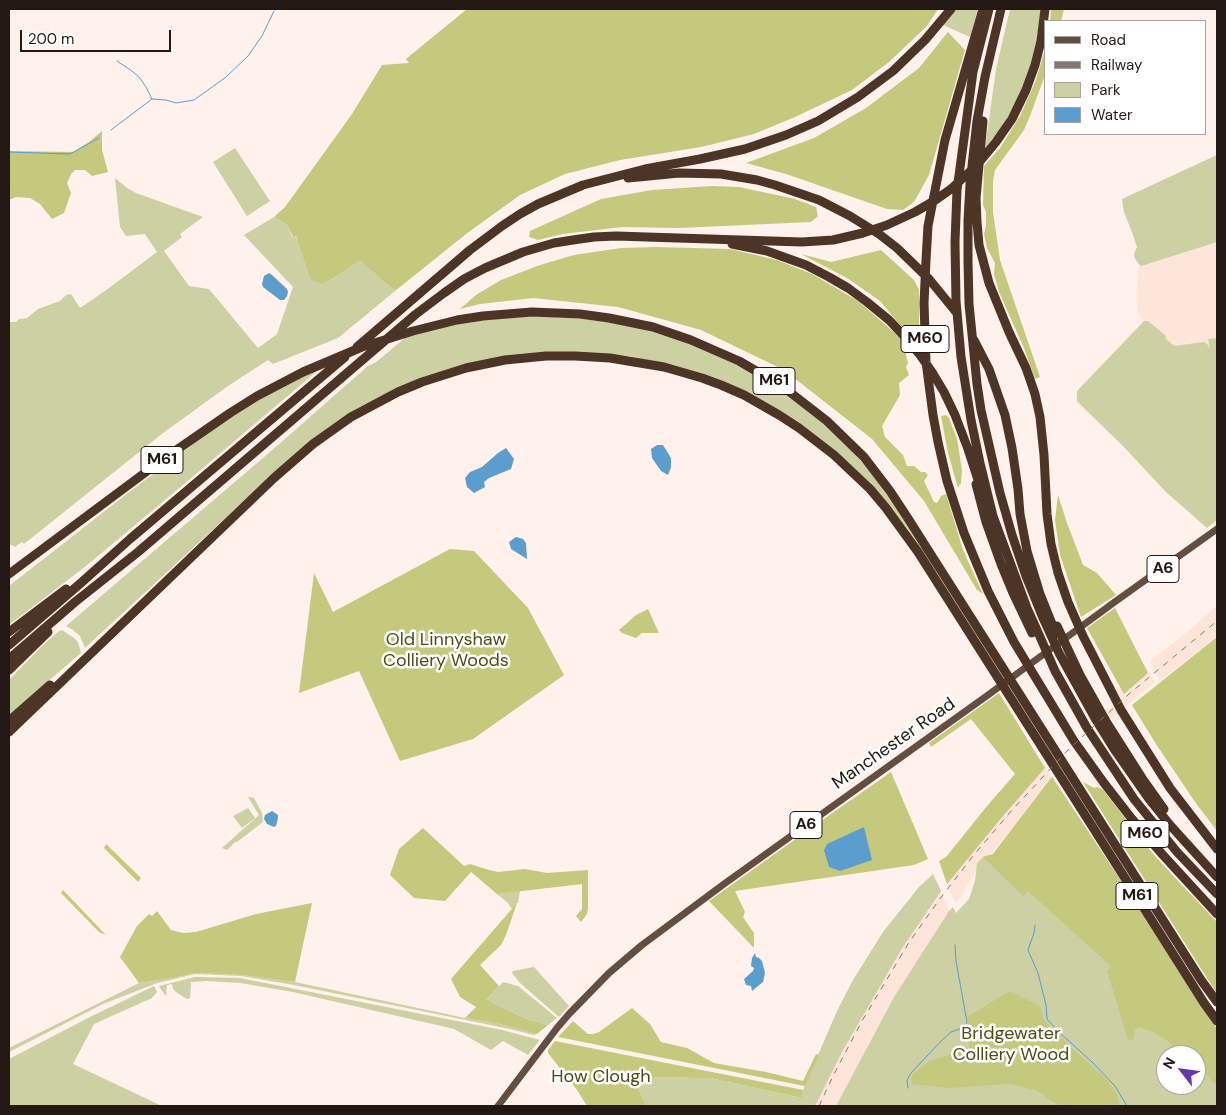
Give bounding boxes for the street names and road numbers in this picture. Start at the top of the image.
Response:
road number: M60 [901,326,949,352]
road number: M61 [753,368,795,394]
road number: M61 [141,446,183,474]
road number: A6 [1147,556,1179,582]
street label: Manchester Road [828,694,960,794]
road number: A6 [790,812,822,838]
road number: M60 [1121,821,1169,848]
road number: M61 [1116,882,1158,909]

